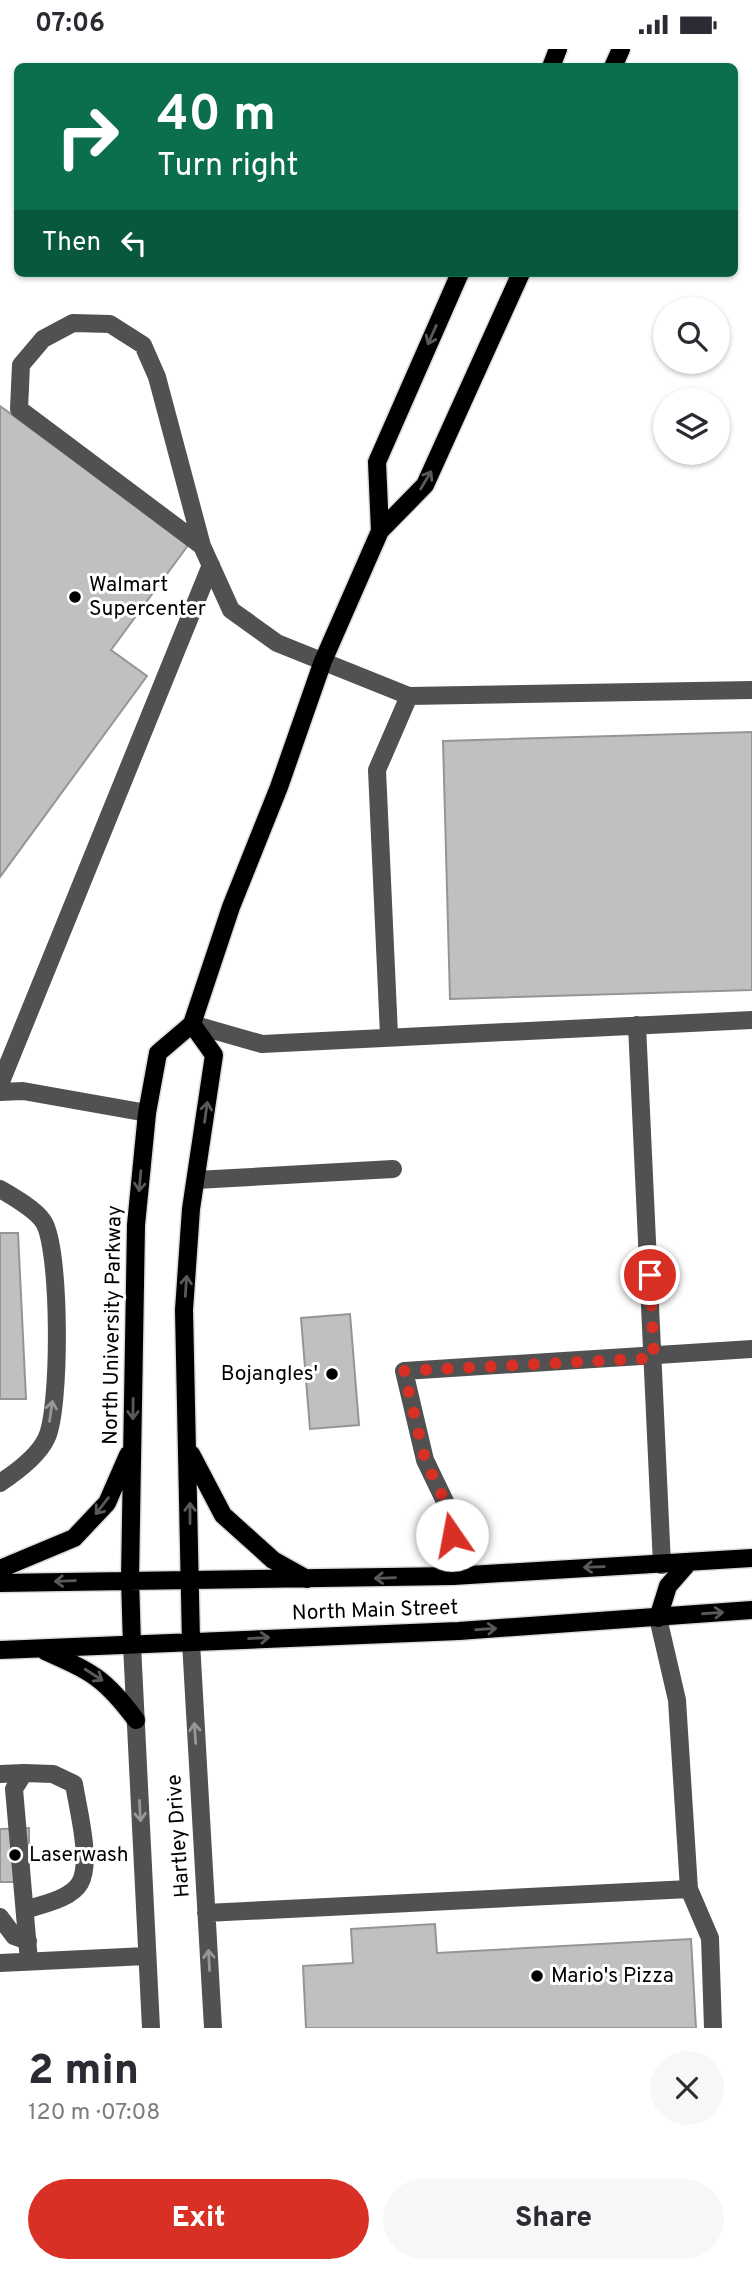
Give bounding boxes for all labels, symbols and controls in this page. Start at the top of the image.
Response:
text: 07:06 [35,8,105,41]
text: 40 m [157,86,276,148]
icon: right [42,91,133,182]
text: Turn right [157,147,299,187]
icon: left [115,224,153,262]
text: Then [42,227,101,260]
map controls [653,297,730,465]
button: search [653,297,730,374]
one-way arrow [425,324,438,346]
button: layers [653,388,730,465]
one-way arrow [419,471,433,491]
place label: Walmart Supercenter [89,572,206,623]
marker: Walmart Supercenter [67,589,83,605]
one-way arrow [199,1101,212,1124]
one-way arrow [133,1170,146,1192]
street label: North University Parkway [97,1205,129,1445]
pin [620,1245,680,1305]
icon: arrive [631,1256,669,1294]
one-way arrow [180,1275,193,1297]
place label: Bojangles' [221,1361,318,1388]
marker: Bojangles' [324,1366,340,1382]
one-way arrow [126,1397,140,1420]
one-way arrow [44,1400,57,1423]
one-way arrow [95,1497,110,1515]
position arrow [415,1498,489,1572]
one-way arrow [183,1502,196,1525]
one-way arrow [583,1561,606,1574]
one-way arrow [374,1572,397,1585]
one-way arrow [54,1575,77,1588]
street label: North Main Street [291,1595,459,1627]
one-way arrow [701,1607,724,1620]
one-way arrow [474,1622,497,1635]
one-way arrow [247,1631,270,1644]
one-way arrow [84,1667,103,1682]
one-way arrow [188,1722,201,1745]
street label: Hartley Drive [161,1773,197,1899]
one-way arrow [133,1799,146,1822]
place label: Laserwash [29,1842,129,1869]
marker: Laserwash [7,1847,23,1863]
one-way arrow [202,1949,215,1972]
place label: Mario's Pizza [551,1963,674,1990]
marker: Mario's Pizza [529,1968,545,1984]
text: 2 min [28,2046,139,2099]
button: close [650,2051,724,2125]
text: 120 m · 07:08 [28,2099,160,2128]
button: Exit [28,2179,369,2259]
button: Share [383,2179,724,2259]

